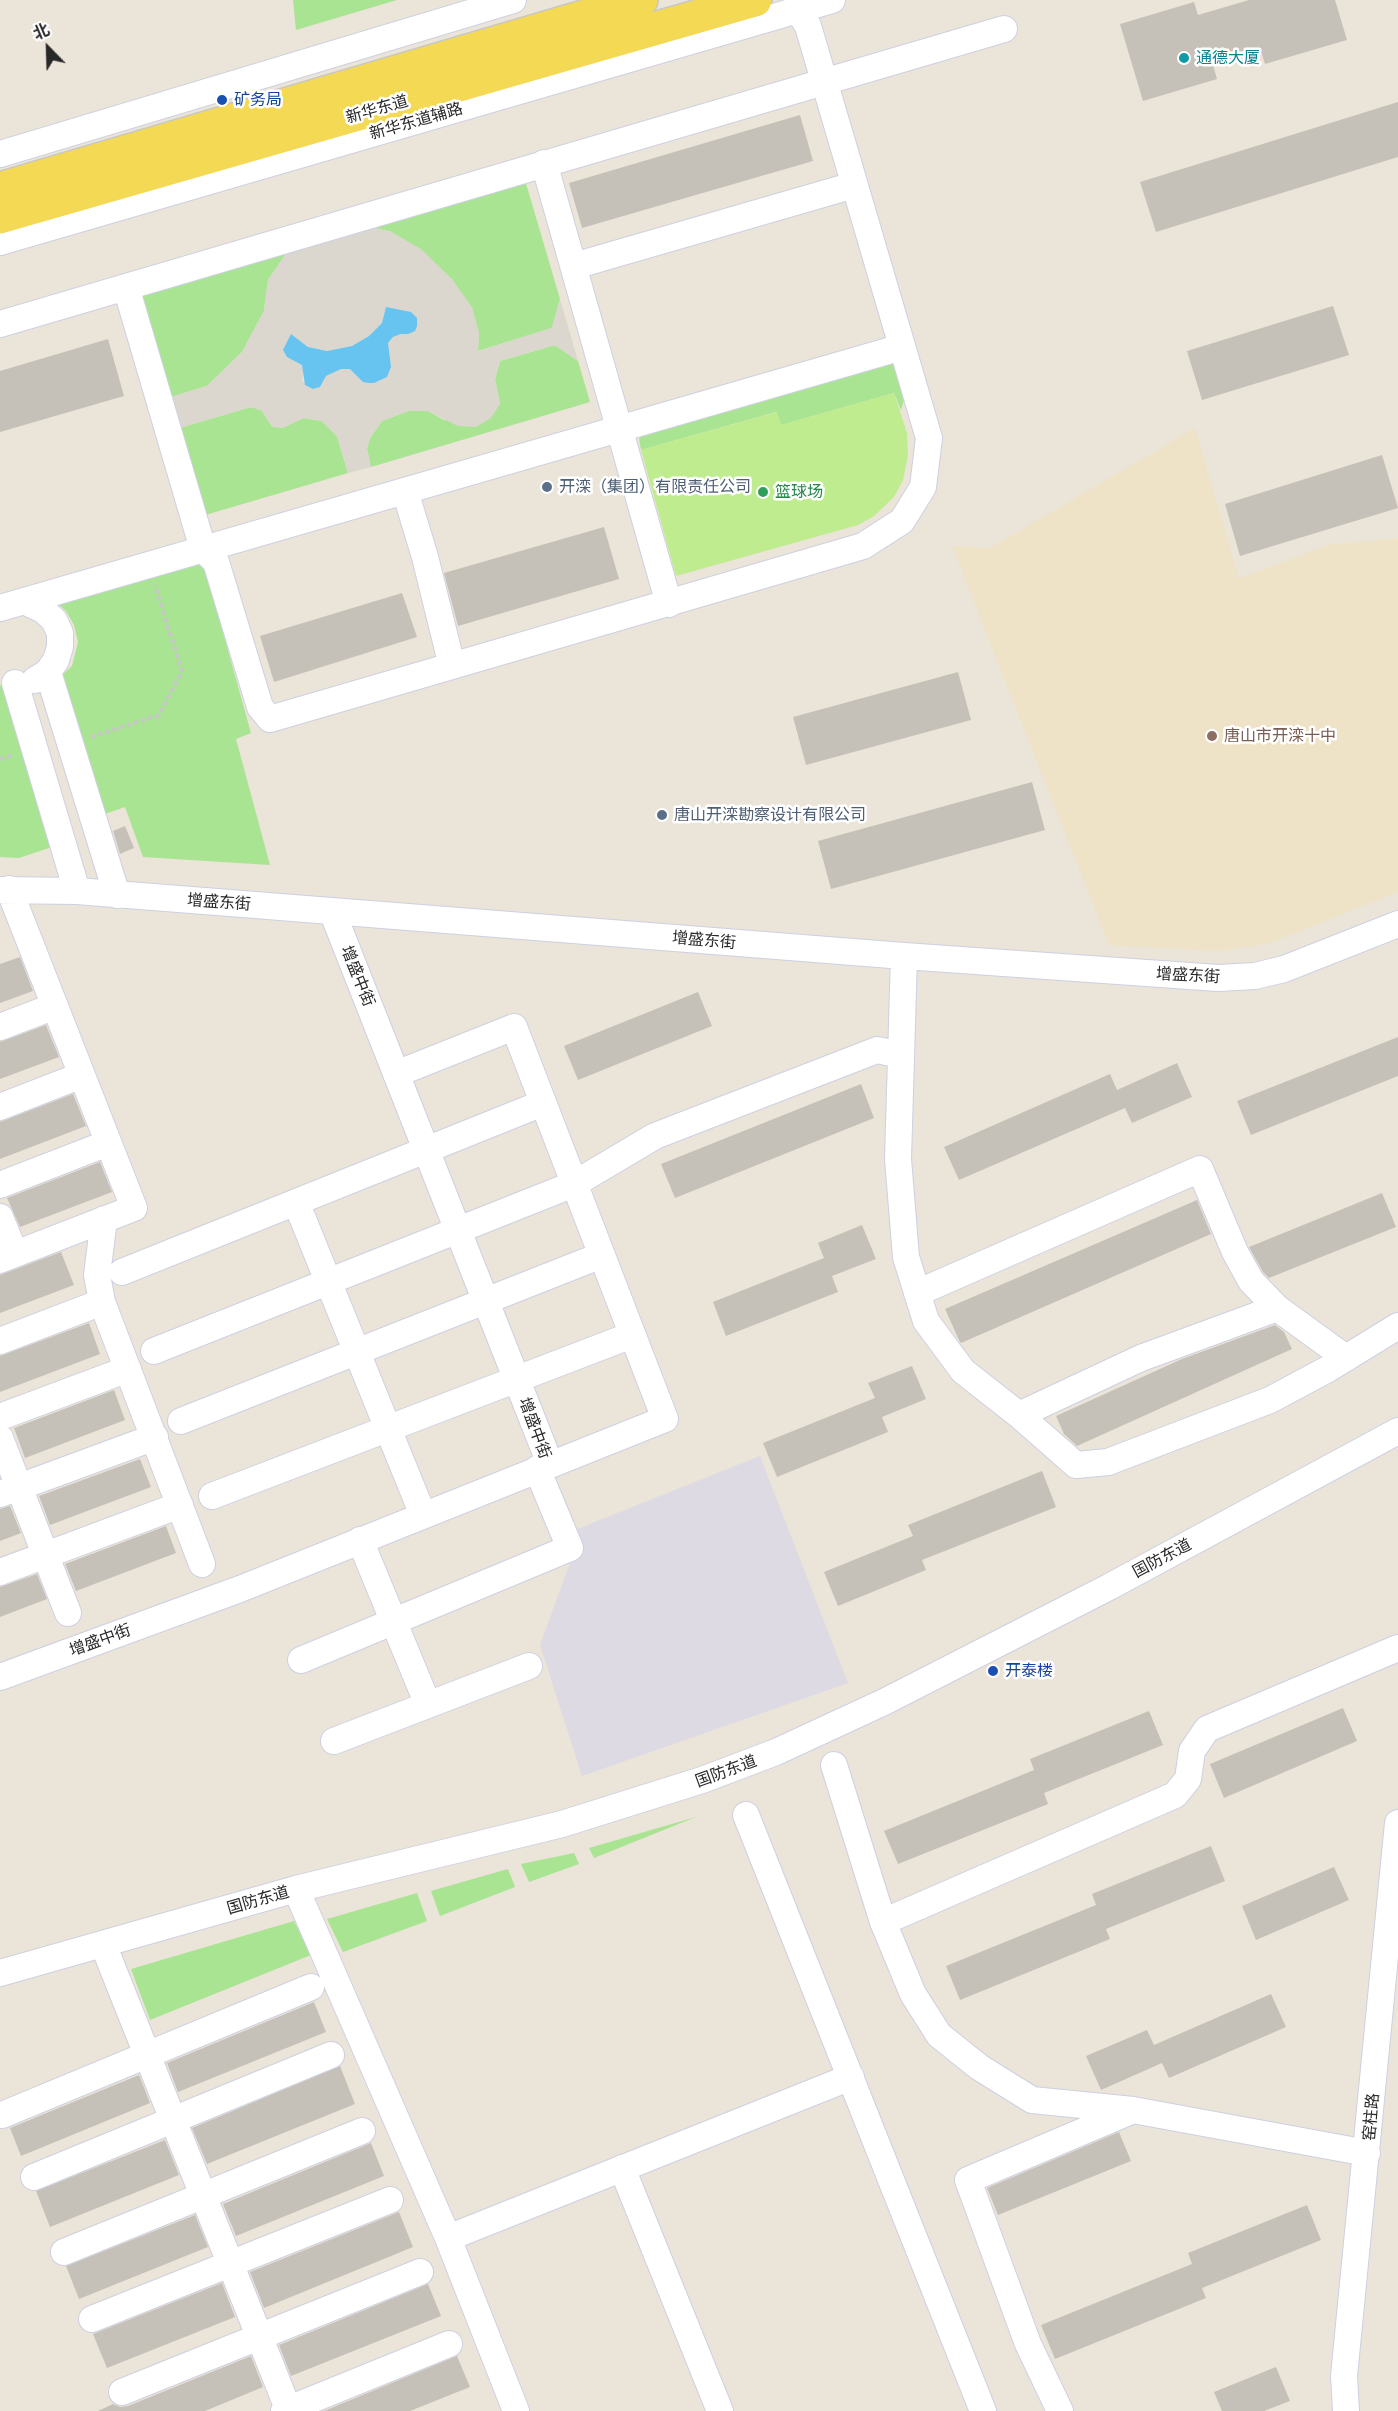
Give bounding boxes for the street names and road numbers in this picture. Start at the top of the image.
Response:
street label: 新华东道 [344,91,410,127]
street label: 新华东道辅路 [367,99,465,143]
street label: 增盛东街 [186,890,252,914]
street label: 增盛东街 [671,928,737,952]
street label: 增盛中街 [337,943,379,1009]
street label: 增盛东街 [1156,964,1220,986]
street label: 增盛中街 [515,1395,555,1461]
street label: 国防东道 [1129,1535,1195,1581]
street label: 增盛中街 [67,1620,133,1660]
street label: 国防东道 [693,1751,759,1791]
street label: 国防东道 [225,1882,291,1918]
street label: 窑柱路 [1359,2092,1383,2142]

